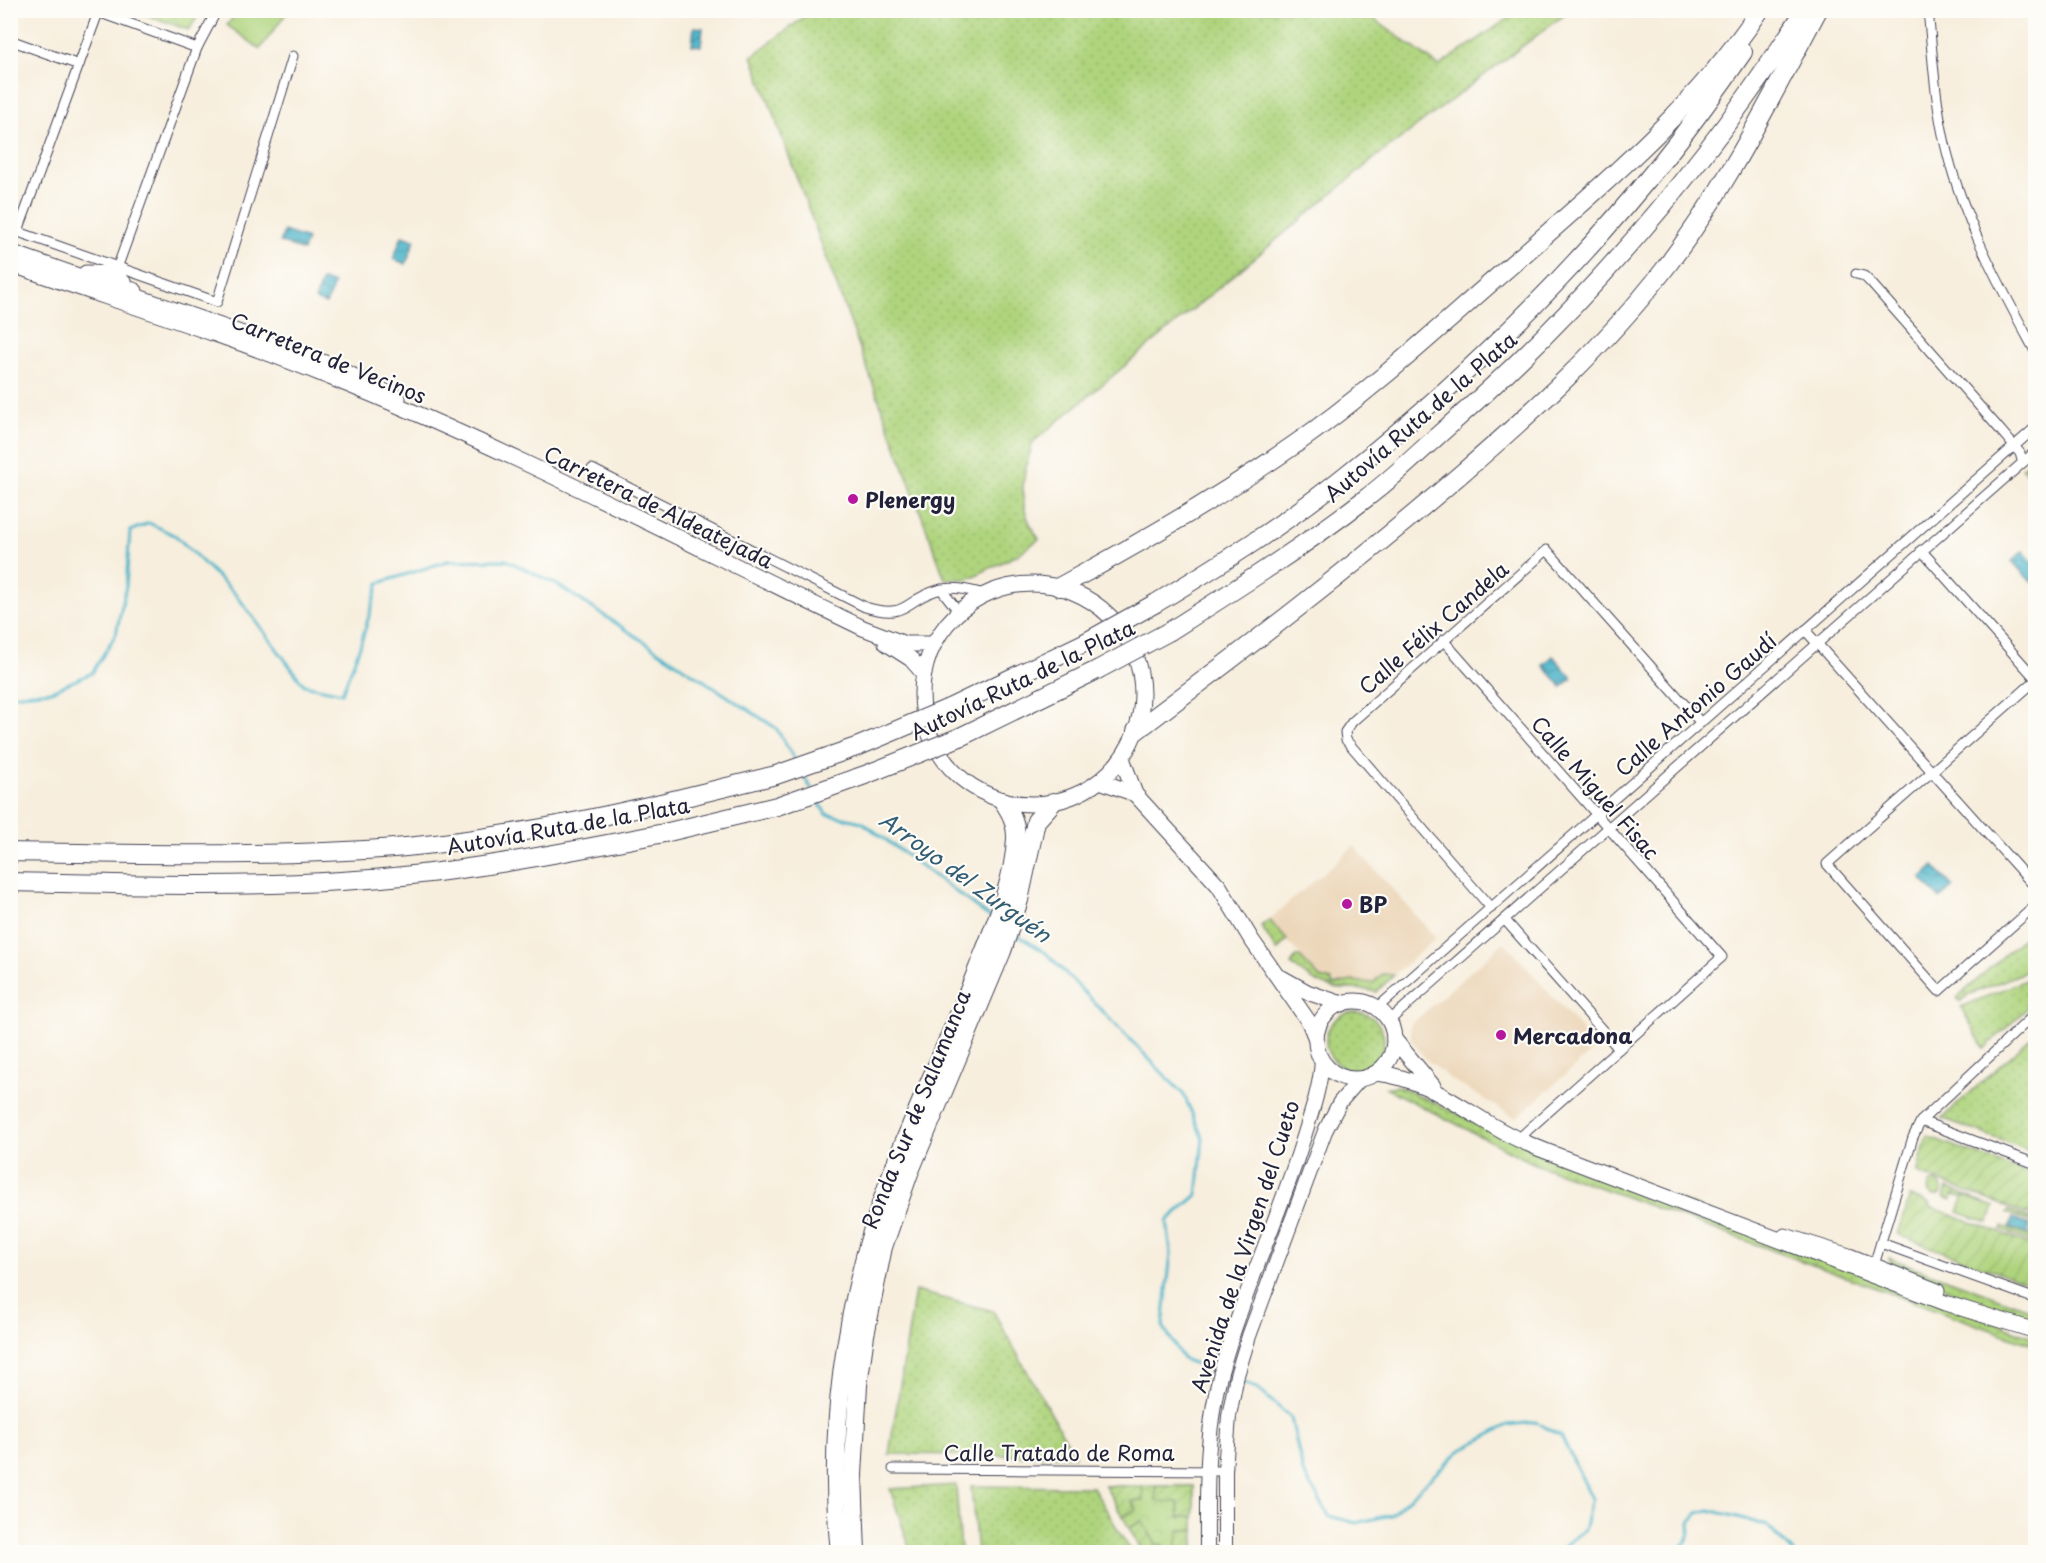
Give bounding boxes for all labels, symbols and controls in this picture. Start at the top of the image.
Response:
street label: Carretera de Vecinos [226,303,432,411]
street label: Autovía Ruta de la Plata [1317,323,1524,509]
street label: Carretera de Aldeatejada [539,436,780,576]
place label: Plenergy [865,483,955,515]
marker: Plenergy [846,492,860,506]
street label: Calle Félix Candela [1351,553,1515,701]
street label: Autovía Ruta de la Plata [904,610,1140,747]
street label: Calle Antonio Gaudí [1607,625,1783,783]
street label: Calle Miguel Fisac [1524,708,1668,866]
street label: Autovía Ruta de la Plata [444,788,693,862]
water label: Arroyo del Zurguén [873,802,1060,950]
place label: BP [1359,888,1387,920]
marker: BP [1340,897,1354,911]
street label: Ronda Sur de Salamanca [852,985,978,1233]
place label: Mercadona [1513,1019,1632,1051]
marker: Mercadona [1494,1028,1508,1042]
street label: Avenida de la Virgen del Cueto [1182,1096,1306,1396]
street label: Calle Tratado de Roma [944,1436,1174,1468]

